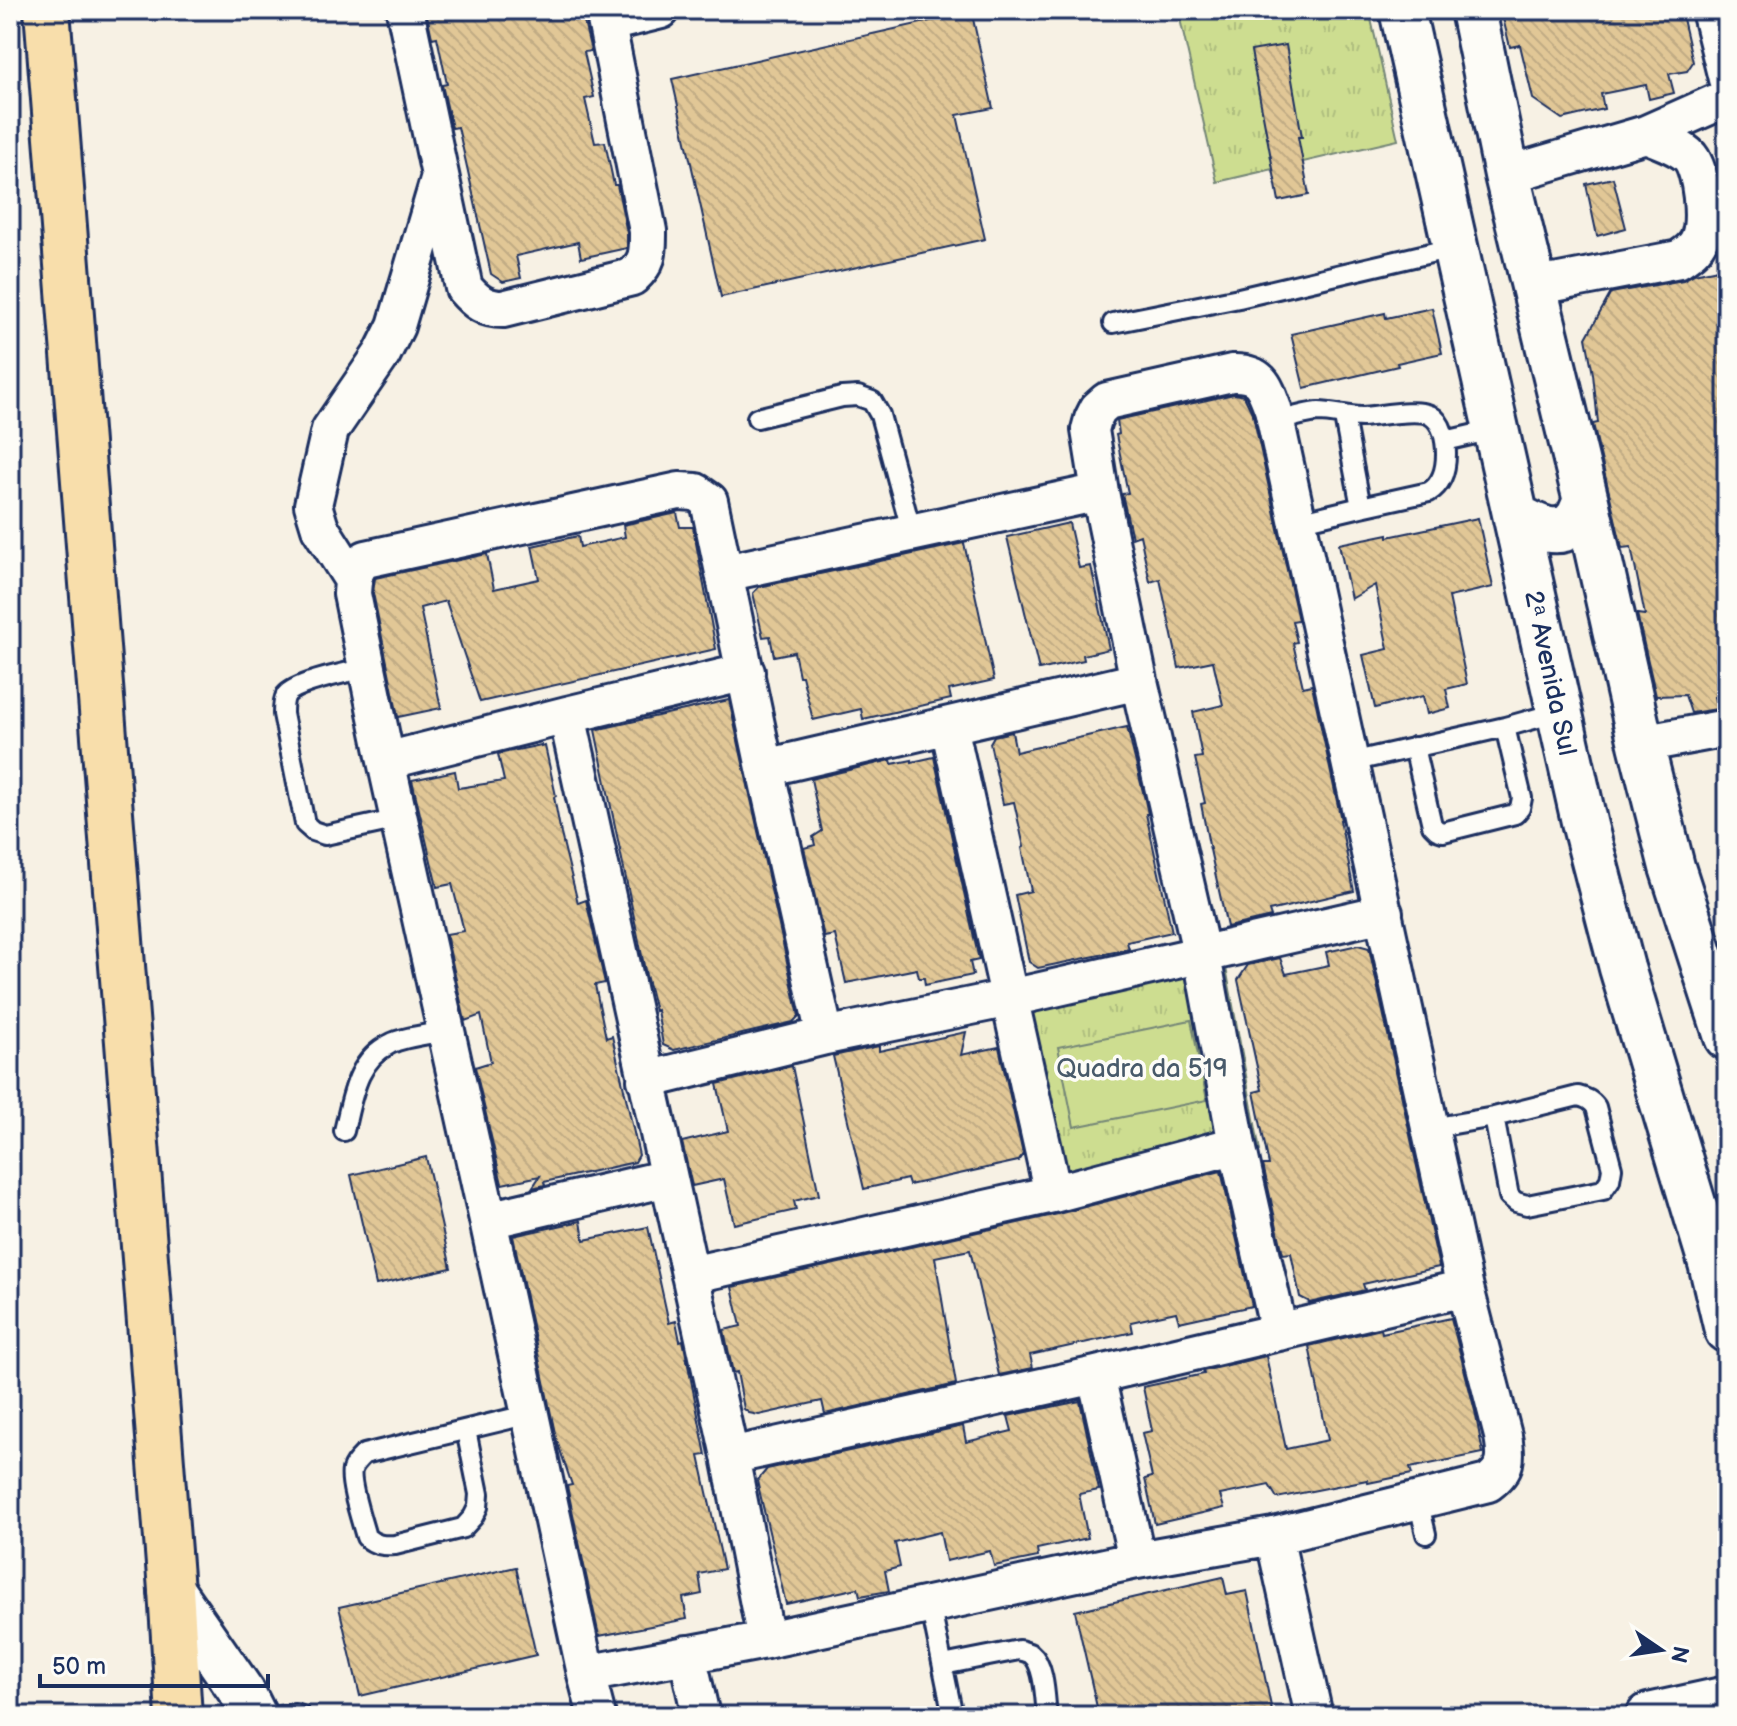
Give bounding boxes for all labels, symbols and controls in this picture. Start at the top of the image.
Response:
street label: 2ᵃ Avenida Sul [1517,588,1582,759]
park label: Quadra da 519 [1056,1054,1228,1085]
north arrow [1621,1610,1701,1690]
scale bar [40,1638,268,1688]
text: N [1664,1643,1694,1665]
text: 50 m [52,1652,106,1681]

